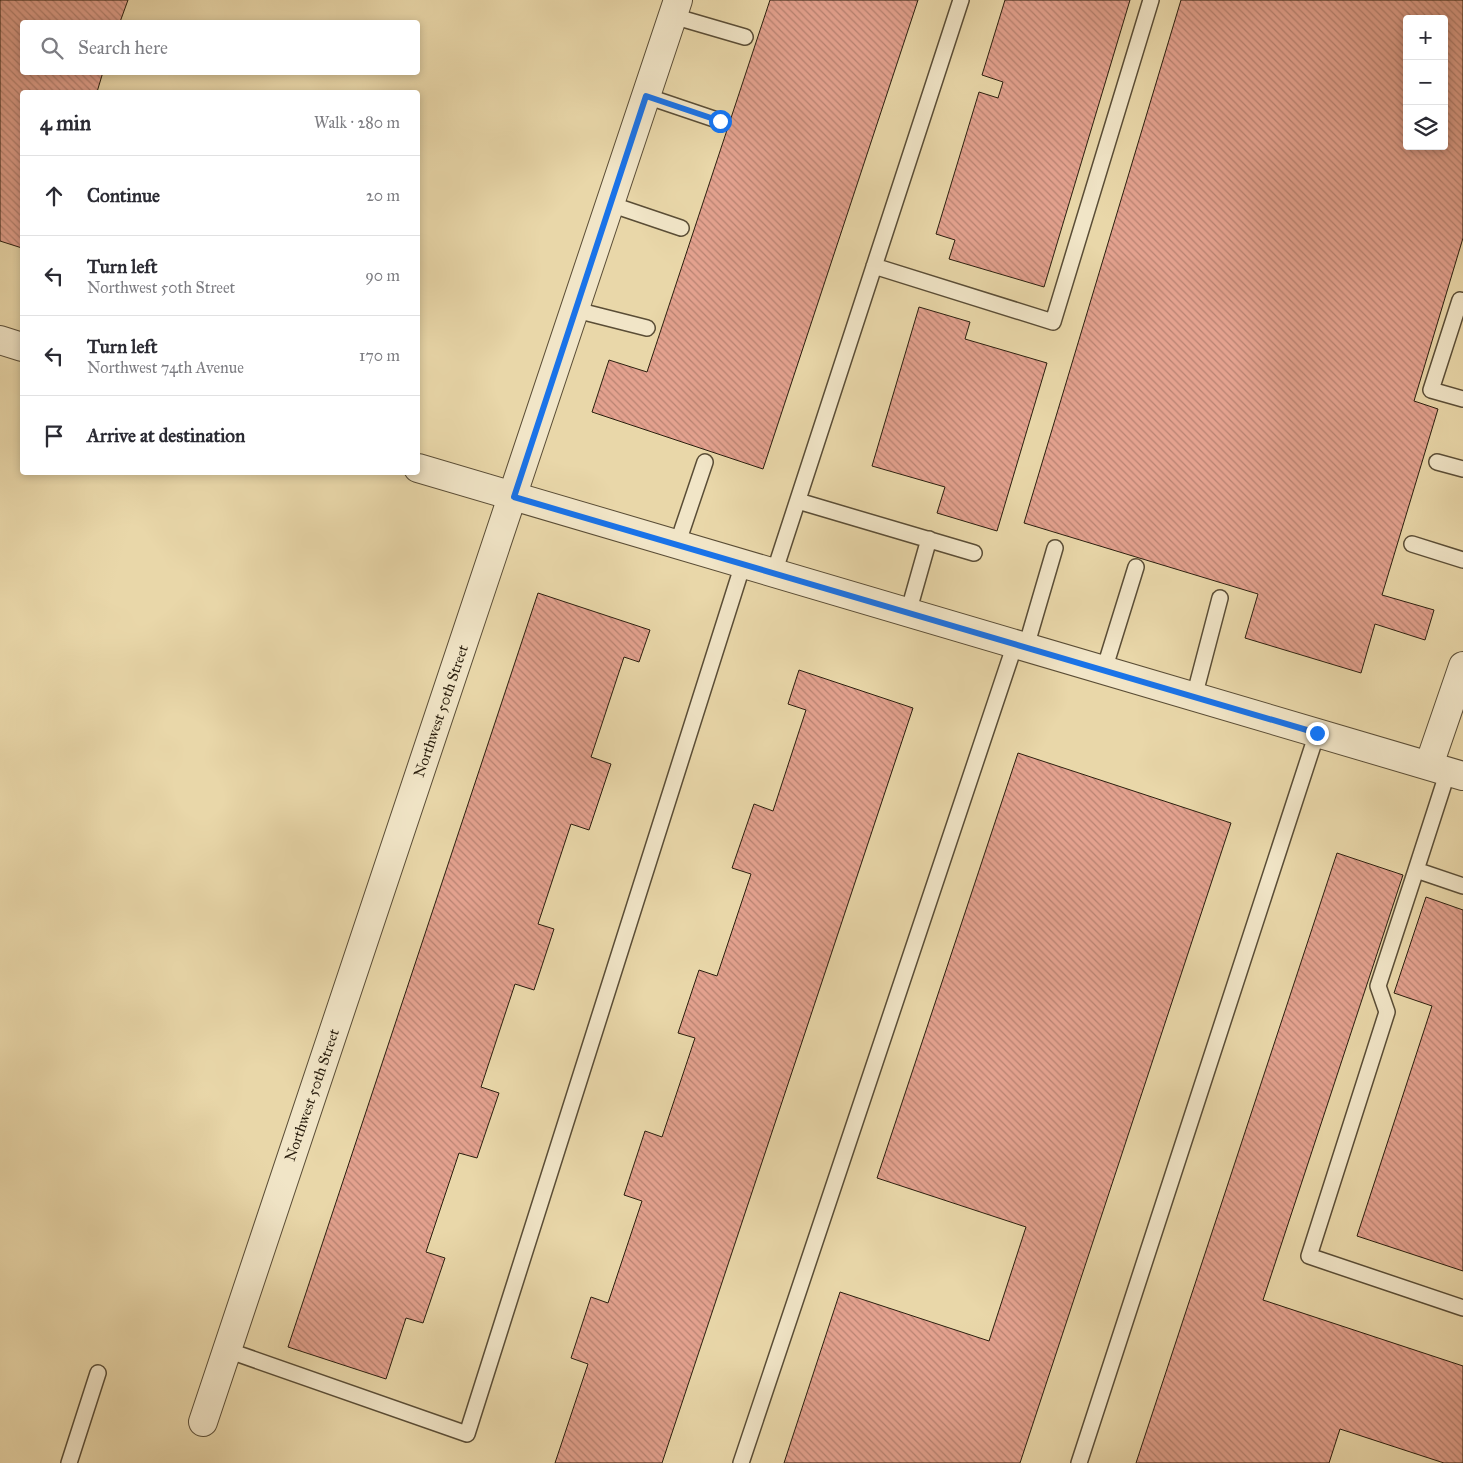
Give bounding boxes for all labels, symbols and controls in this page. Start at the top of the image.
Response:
map controls [1403,15,1448,150]
button: + [1403,15,1448,60]
search box [20,20,420,75]
icon: search [38,34,66,62]
text: Search here [78,36,168,59]
button: − [1403,60,1448,105]
button: layers [1403,105,1448,150]
text: 4 min [40,110,91,136]
route start [709,110,732,133]
text: Walk · 280 m [314,113,400,132]
icon: ahead [40,182,68,210]
text: Continue [87,184,160,207]
text: 20 m [366,186,400,205]
text: Turn left [87,255,157,278]
icon: left [40,262,68,290]
text: 90 m [365,266,400,285]
text: Northwest 50th Street [87,278,235,297]
text: Turn left [87,335,157,358]
icon: left [40,342,68,370]
text: 170 m [359,346,400,365]
text: Northwest 74th Avenue [87,358,244,377]
icon: arrive [40,422,68,450]
text: Arrive at destination [87,424,245,447]
street label: Northwest 50th Street [410,642,472,780]
route end [1306,722,1329,745]
street label: Northwest 50th Street [281,1026,343,1164]

